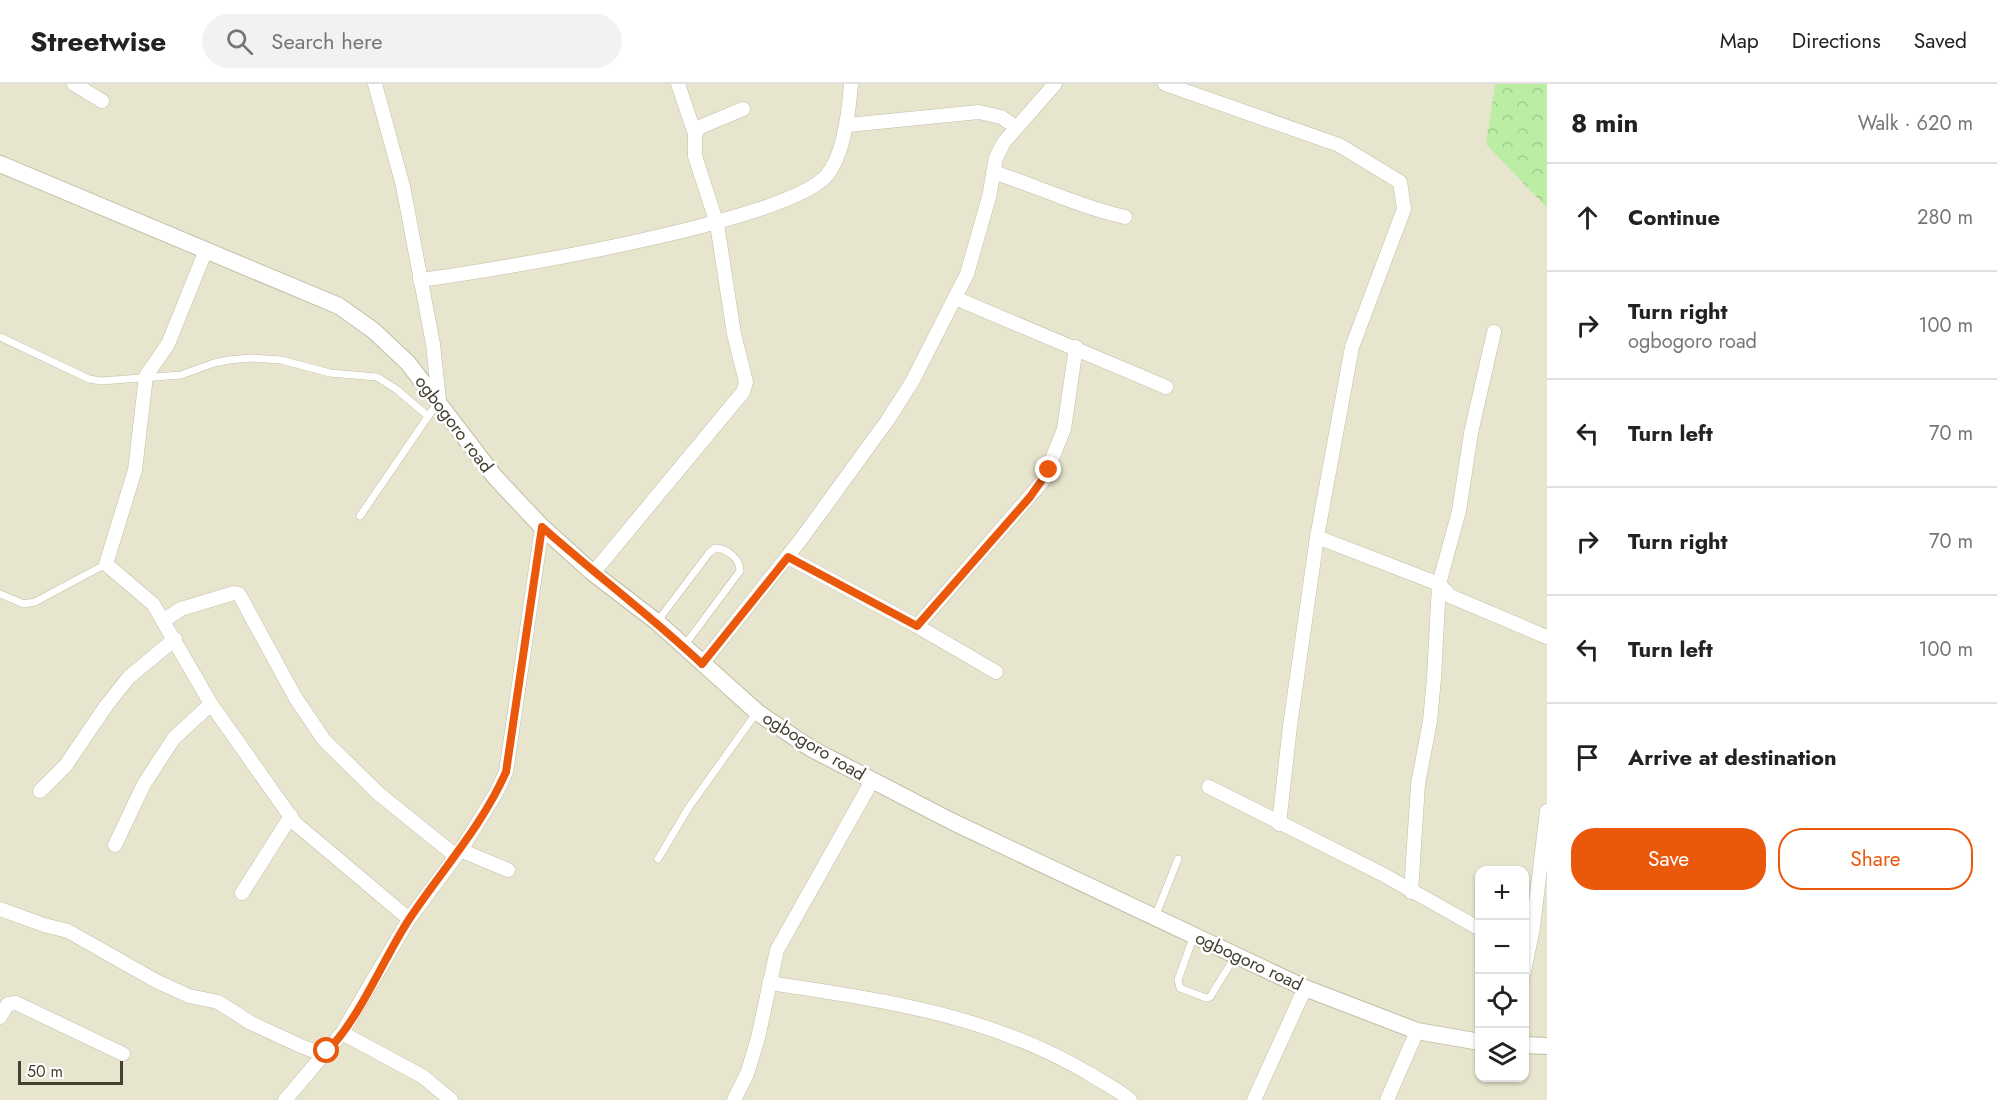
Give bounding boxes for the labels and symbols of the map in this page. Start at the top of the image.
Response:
street label: ogbogoro road [409,370,499,478]
route end [1035,456,1061,482]
street label: ogbogoro road [758,705,870,787]
street label: ogbogoro road [1191,925,1307,997]
route start [313,1037,339,1063]
scale bar [18,1058,123,1086]

